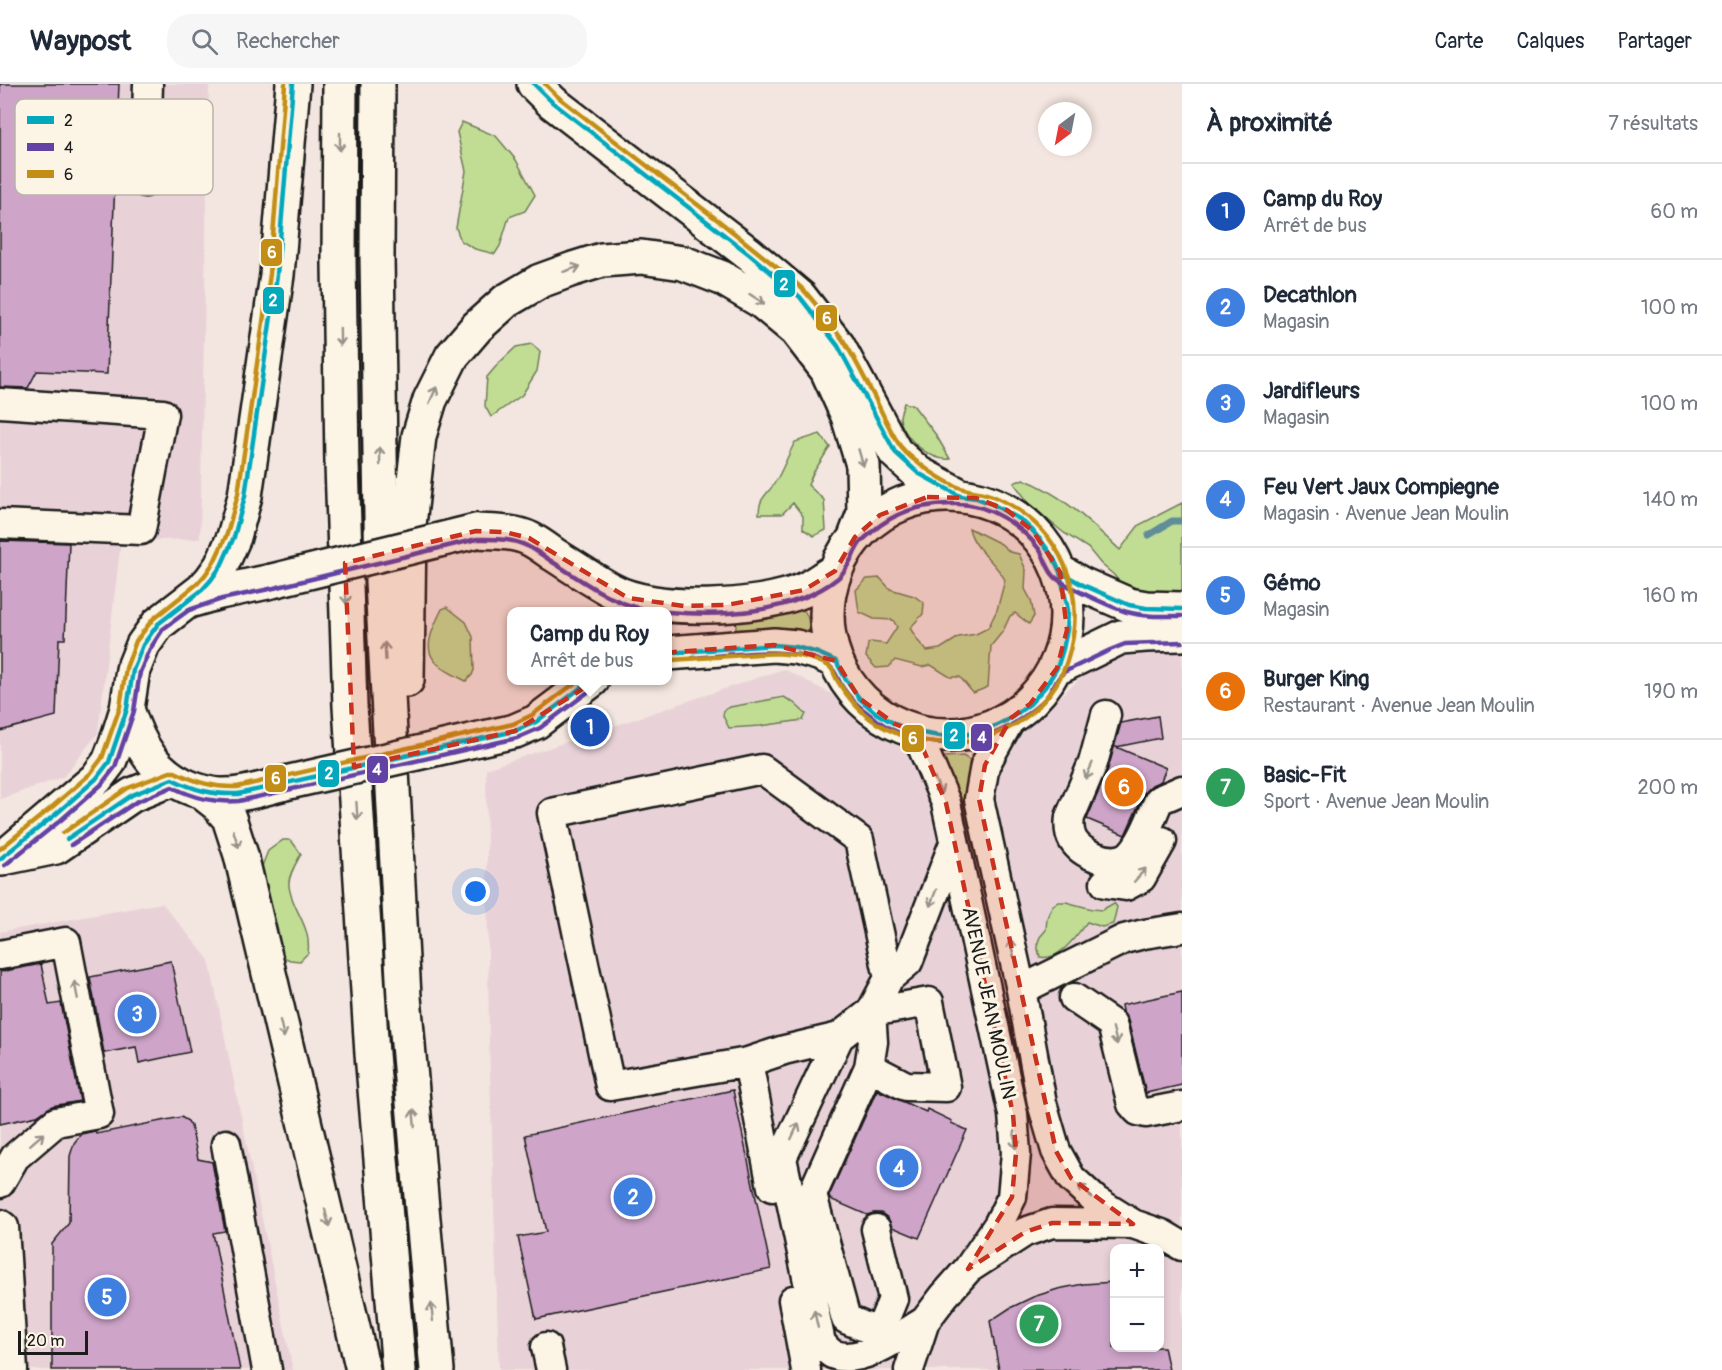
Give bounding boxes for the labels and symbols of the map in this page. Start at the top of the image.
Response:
legend [15,99,213,195]
north arrow [1038,102,1092,156]
text: 2 [64,111,73,131]
one-way arrow [334,132,346,152]
text: 4 [64,138,73,158]
text: 6 [64,165,73,185]
line badge: 6 [260,238,283,267]
text: 6 [267,243,277,263]
one-way arrow [562,263,581,274]
line badge: 2 [773,269,796,298]
text: 2 [780,275,789,295]
line badge: 2 [262,286,285,315]
text: 2 [269,291,278,311]
one-way arrow [748,293,764,305]
line badge: 6 [815,304,838,332]
text: 6 [822,309,832,329]
one-way arrow [335,327,346,347]
one-way arrow [427,387,439,405]
one-way arrow [374,446,385,466]
one-way arrow [855,448,867,467]
one-way arrow [341,585,352,605]
one-way arrow [380,641,391,661]
pin: 1 [570,704,610,750]
line badge: 2 [943,721,966,750]
line badge: 4 [970,723,993,752]
line badge: 6 [901,724,925,753]
text: 2 [950,726,959,746]
text: 4 [977,728,987,748]
text: 6 [908,729,918,749]
line badge: 4 [366,755,389,784]
line badge: 2 [317,759,340,788]
text: 4 [372,760,382,780]
one-way arrow [1083,762,1094,780]
line badge: 6 [264,764,287,793]
text: 2 [325,764,334,784]
pin: 6 [1104,764,1144,810]
text: 6 [271,769,281,789]
one-way arrow [933,776,945,794]
one-way arrow [351,801,362,821]
one-way arrow [231,829,242,848]
one-way arrow [1133,867,1147,883]
your location [461,877,490,906]
one-way arrow [927,888,938,907]
street label: AVENUE JEAN MOULIN [956,904,1022,1102]
one-way arrow [1006,939,1017,958]
one-way arrow [70,981,81,1001]
pin: 3 [118,992,156,1036]
one-way arrow [277,1019,289,1038]
one-way arrow [1109,1026,1121,1045]
one-way arrow [408,1108,419,1128]
one-way arrow [789,1122,801,1140]
one-way arrow [1010,1130,1021,1149]
one-way arrow [29,1132,44,1146]
pin: 4 [880,1146,918,1190]
pin: 2 [614,1174,652,1220]
one-way arrow [1078,1184,1093,1198]
one-way arrow [322,1208,333,1228]
pin: 5 [88,1274,126,1320]
one-way arrow [426,1302,437,1322]
pin: 7 [1020,1302,1058,1346]
one-way arrow [810,1310,821,1329]
scale bar [18,1328,88,1356]

